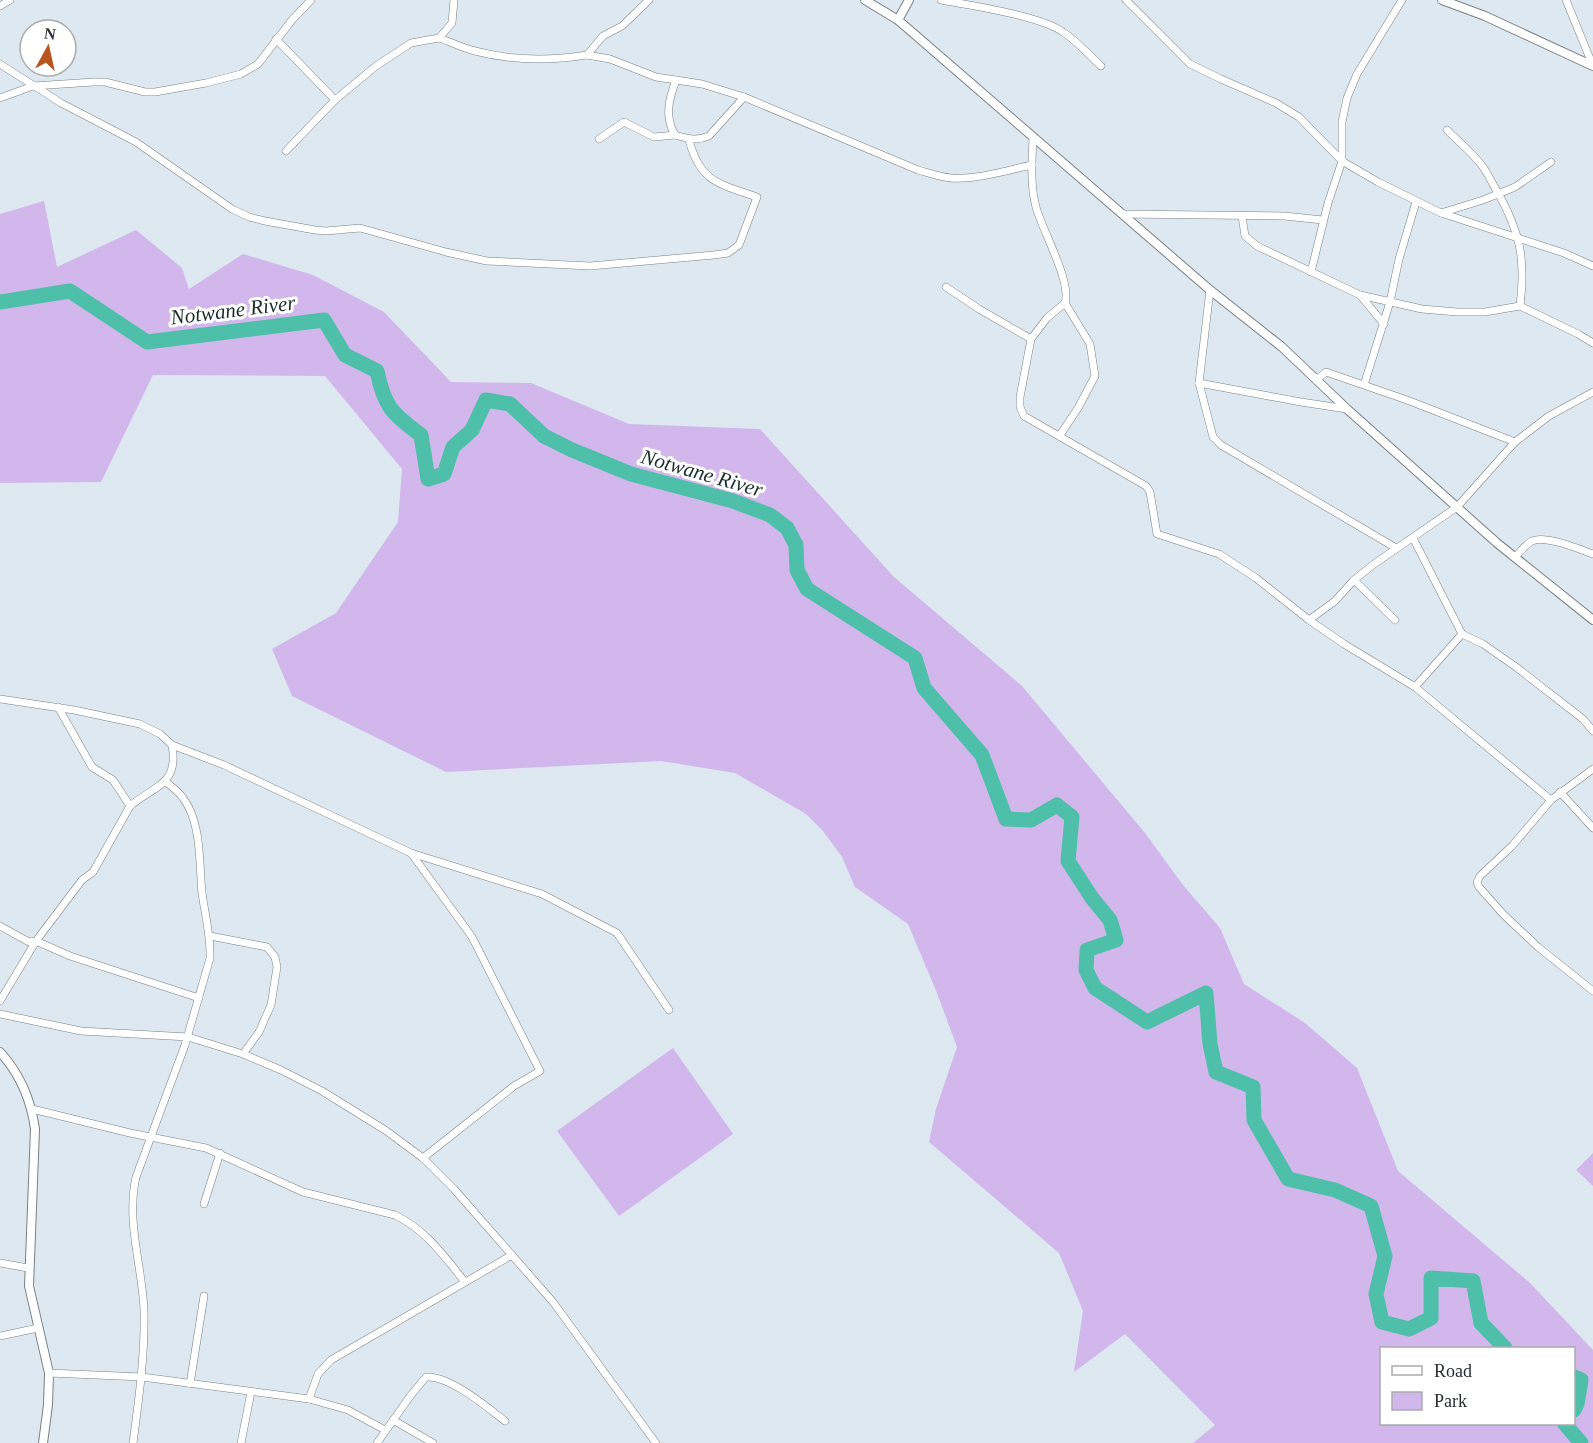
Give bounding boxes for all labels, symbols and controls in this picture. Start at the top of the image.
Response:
north arrow [18,18,78,78]
text: N [43,24,57,43]
water label: Notwane River [168,290,298,330]
water label: Notwane River [637,444,766,502]
legend [1380,1347,1575,1425]
text: Road [1434,1361,1472,1381]
text: Park [1434,1391,1467,1411]

